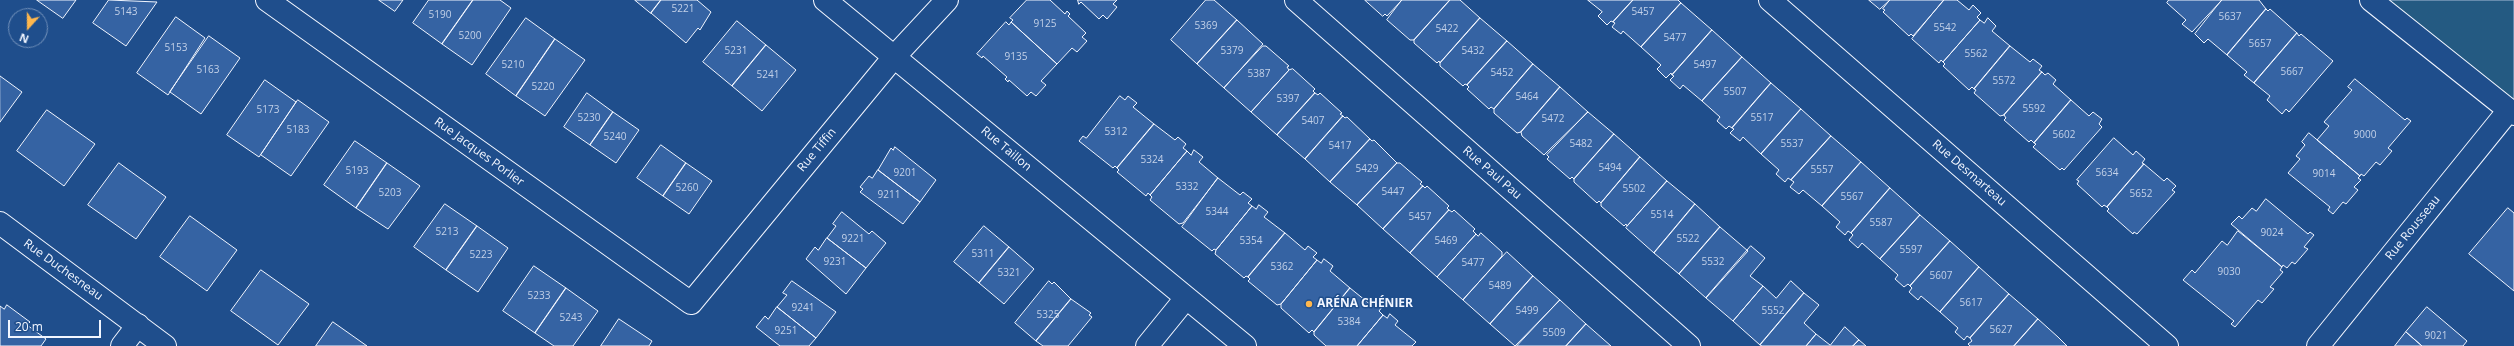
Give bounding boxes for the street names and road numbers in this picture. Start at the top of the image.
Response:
street label: Rue Jacques Porlier [431,115,527,189]
street label: Rue Taillon [978,124,1034,174]
street label: Rue Tiffin [795,125,839,175]
street label: Rue Desmarteau [1929,137,2009,209]
street label: Rue Paul Pau [1460,144,1524,202]
street label: Rue Rousseau [2383,193,2443,263]
street label: Rue Duchesneau [21,236,105,304]

